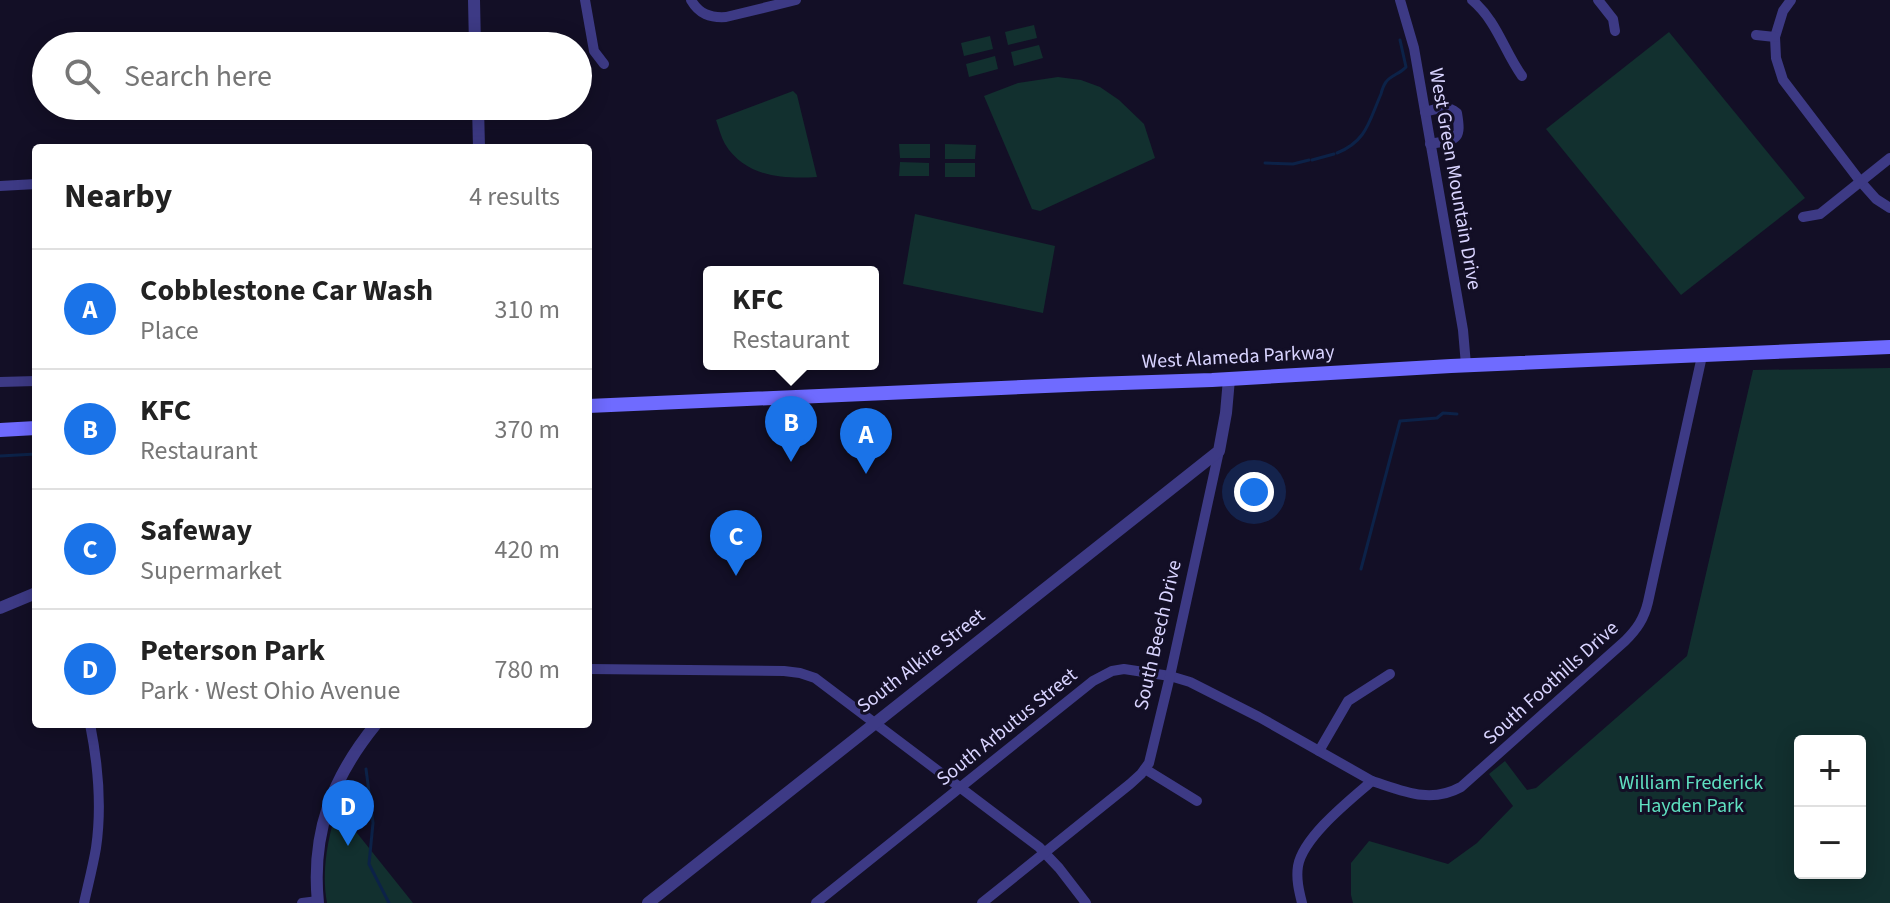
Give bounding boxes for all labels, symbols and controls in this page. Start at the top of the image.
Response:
search box [32,32,592,120]
icon: search [60,54,104,98]
text: Search here [124,55,272,98]
street label: West Green Mountain Drive [1422,66,1488,292]
text: Nearby [64,172,172,221]
text: 4 results [469,178,560,215]
popup [703,266,879,370]
text: Cobblestone Car Wash [140,269,433,312]
text: KFC [732,278,783,321]
text: A [83,291,97,328]
text: 310 m [494,291,560,328]
text: Place [140,312,199,349]
text: Restaurant [732,321,850,358]
street label: West Alameda Parkway [1141,338,1336,376]
text: KFC [140,389,191,432]
pin: B [765,396,817,462]
pin: A [840,408,892,474]
text: B [82,411,98,448]
text: 370 m [494,411,560,448]
text: Restaurant [140,432,258,469]
your location [1234,472,1274,512]
text: Safeway [140,509,252,552]
pin: C [710,510,762,576]
text: C [82,531,98,568]
text: 420 m [494,531,560,568]
text: Supermarket [140,552,282,589]
street label: South Beech Drive [1127,557,1189,713]
street label: South Alkire Street [851,602,991,720]
street label: South Foothills Drive [1477,615,1625,751]
text: Peterson Park [140,629,325,672]
text: D [82,651,98,688]
text: 780 m [494,651,560,688]
street label: South Arbutus Street [931,661,1084,793]
text: Park · West Ohio Avenue [140,672,400,709]
map controls [1794,735,1866,879]
button: + [1794,735,1866,807]
park label: William Frederick Hayden Park [1619,769,1763,820]
pin: D [322,780,374,846]
button: − [1794,807,1866,879]

